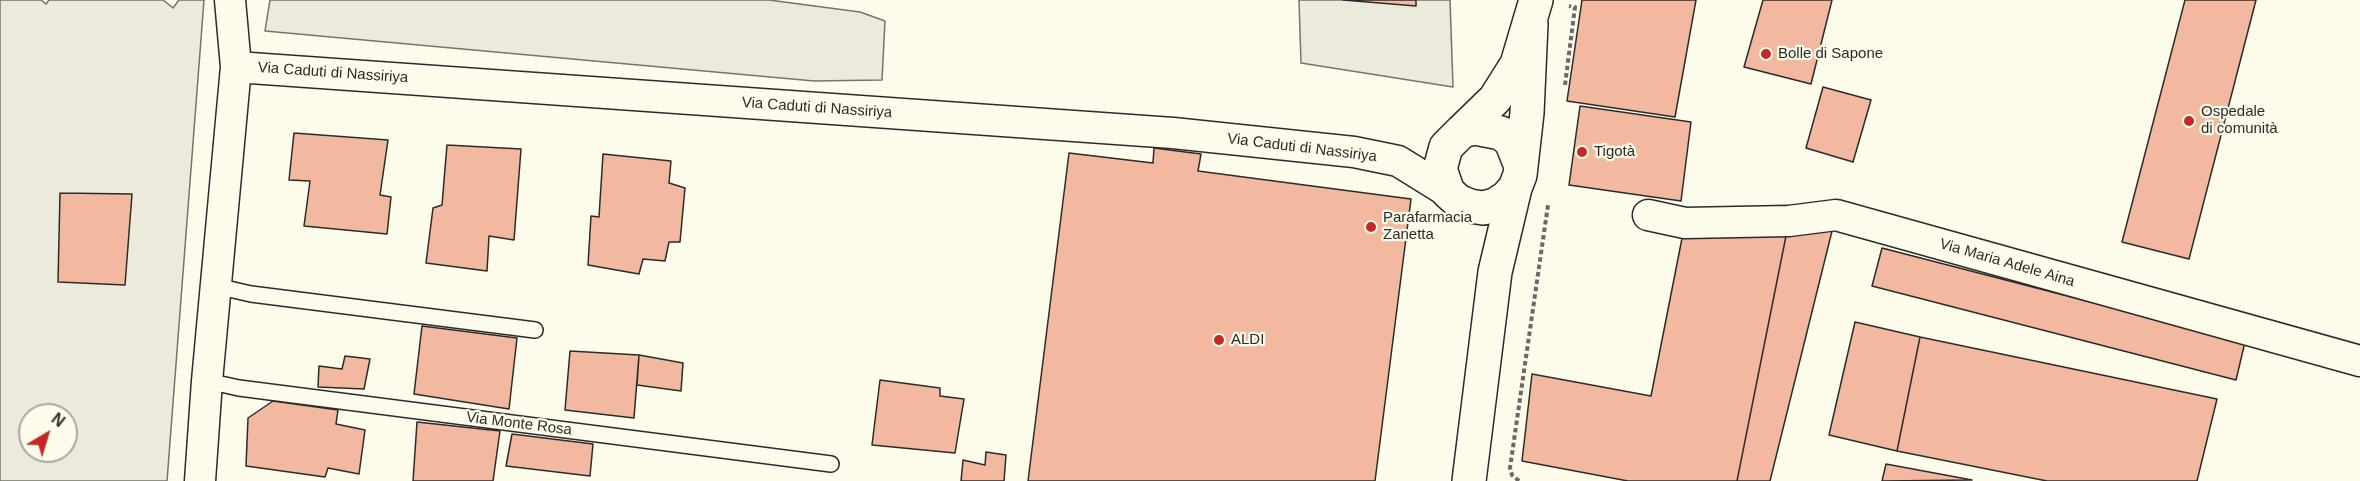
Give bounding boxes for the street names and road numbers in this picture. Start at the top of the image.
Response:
street label: Via Caduti di Nassiriya [257,59,409,87]
street label: Via Caduti di Nassiriya [741,94,893,122]
street label: Via Caduti di Nassiriya [1226,130,1378,166]
street label: Via Maria Adele Aina [1937,235,2077,291]
street label: Via Monte Rosa [465,409,573,439]

